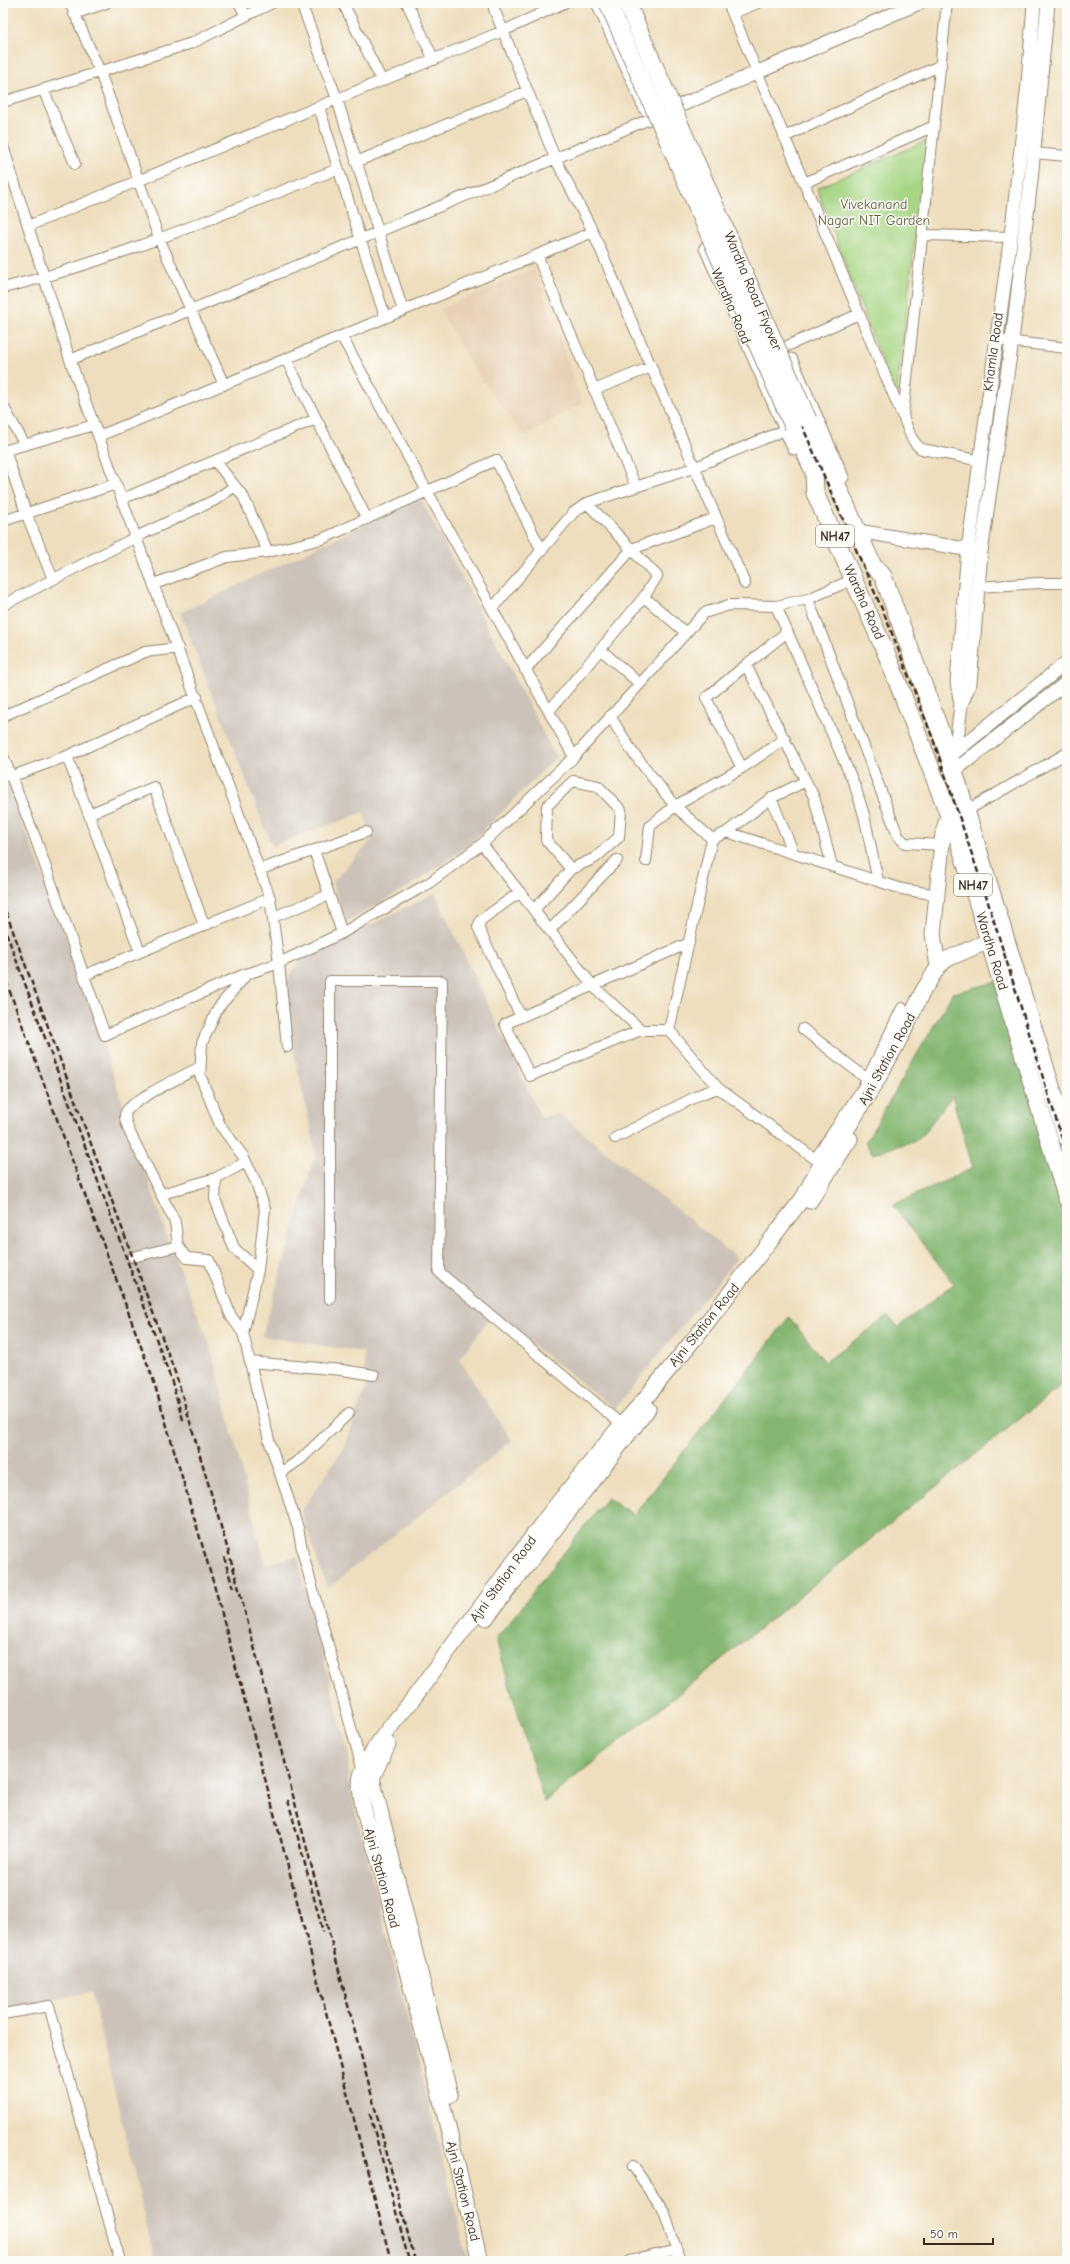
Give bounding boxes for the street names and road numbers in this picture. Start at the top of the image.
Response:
street label: Wardha Road Flyover [720,229,786,353]
street label: Wardha Road [708,266,754,346]
street label: Khamla Road [979,312,1007,392]
road number: NH47 [816,525,854,547]
street label: Wardha Road [840,562,888,642]
road number: NH47 [954,874,992,896]
street label: Wardha Road [972,910,1012,992]
street label: Ajni Station Road [855,1010,919,1108]
street label: Ajni Station Road [665,1280,743,1370]
street label: Ajni Station Road [466,1532,540,1626]
street label: Ajni Station Road [360,1826,404,1930]
street label: Ajni Station Road [442,2139,484,2243]

